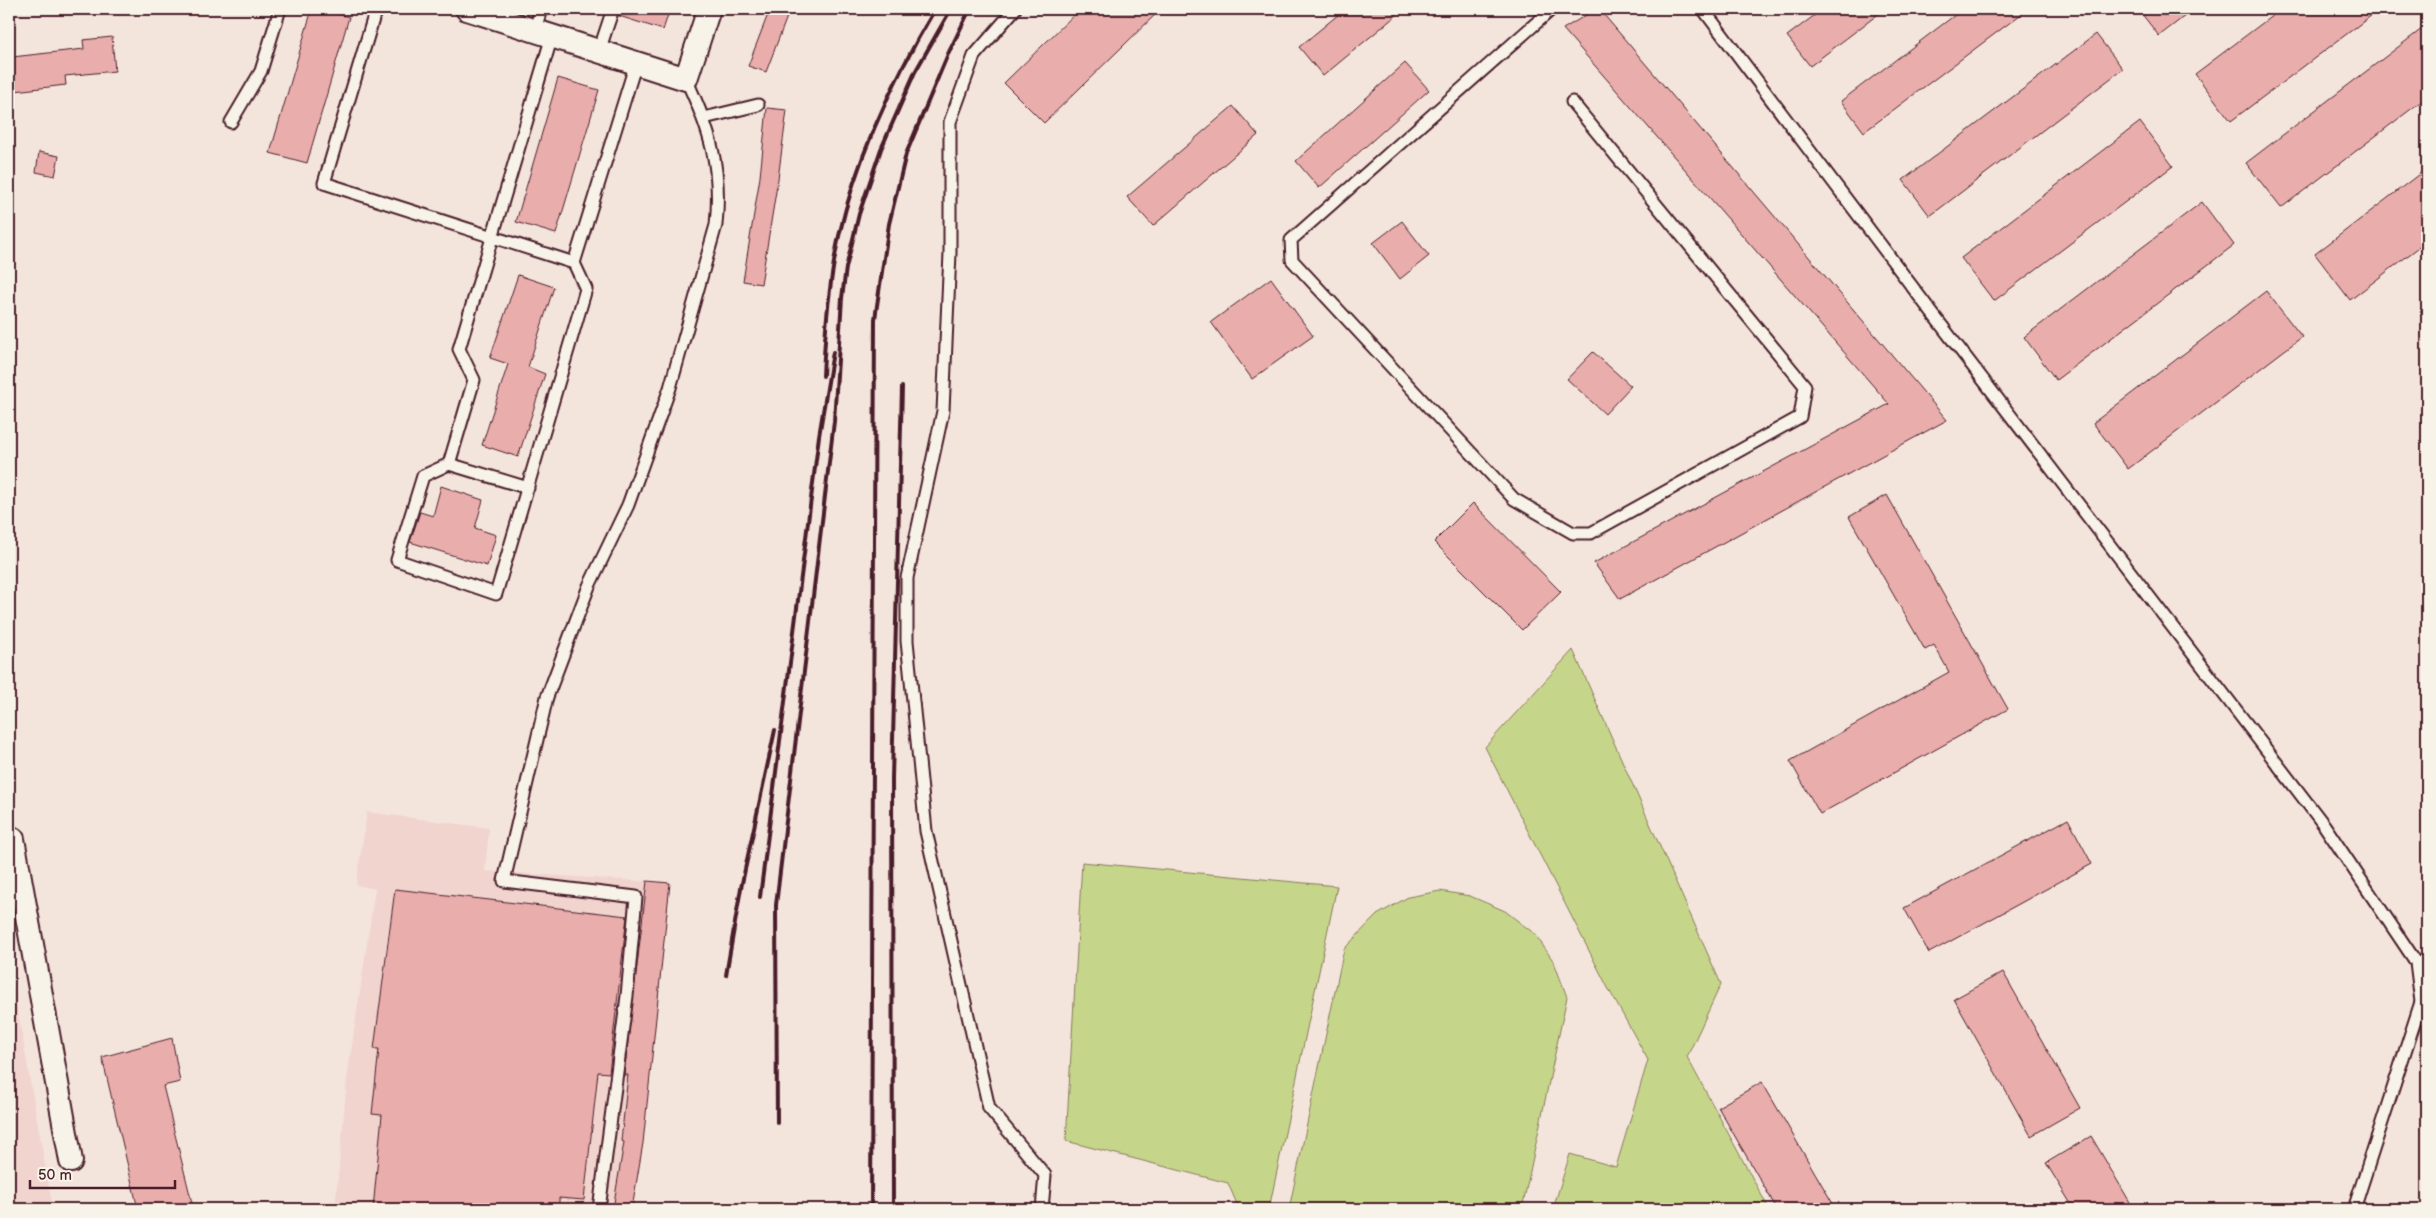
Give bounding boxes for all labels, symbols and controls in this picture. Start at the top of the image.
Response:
scale bar [30,1158,175,1190]
text: 50 m [38,1166,72,1185]

